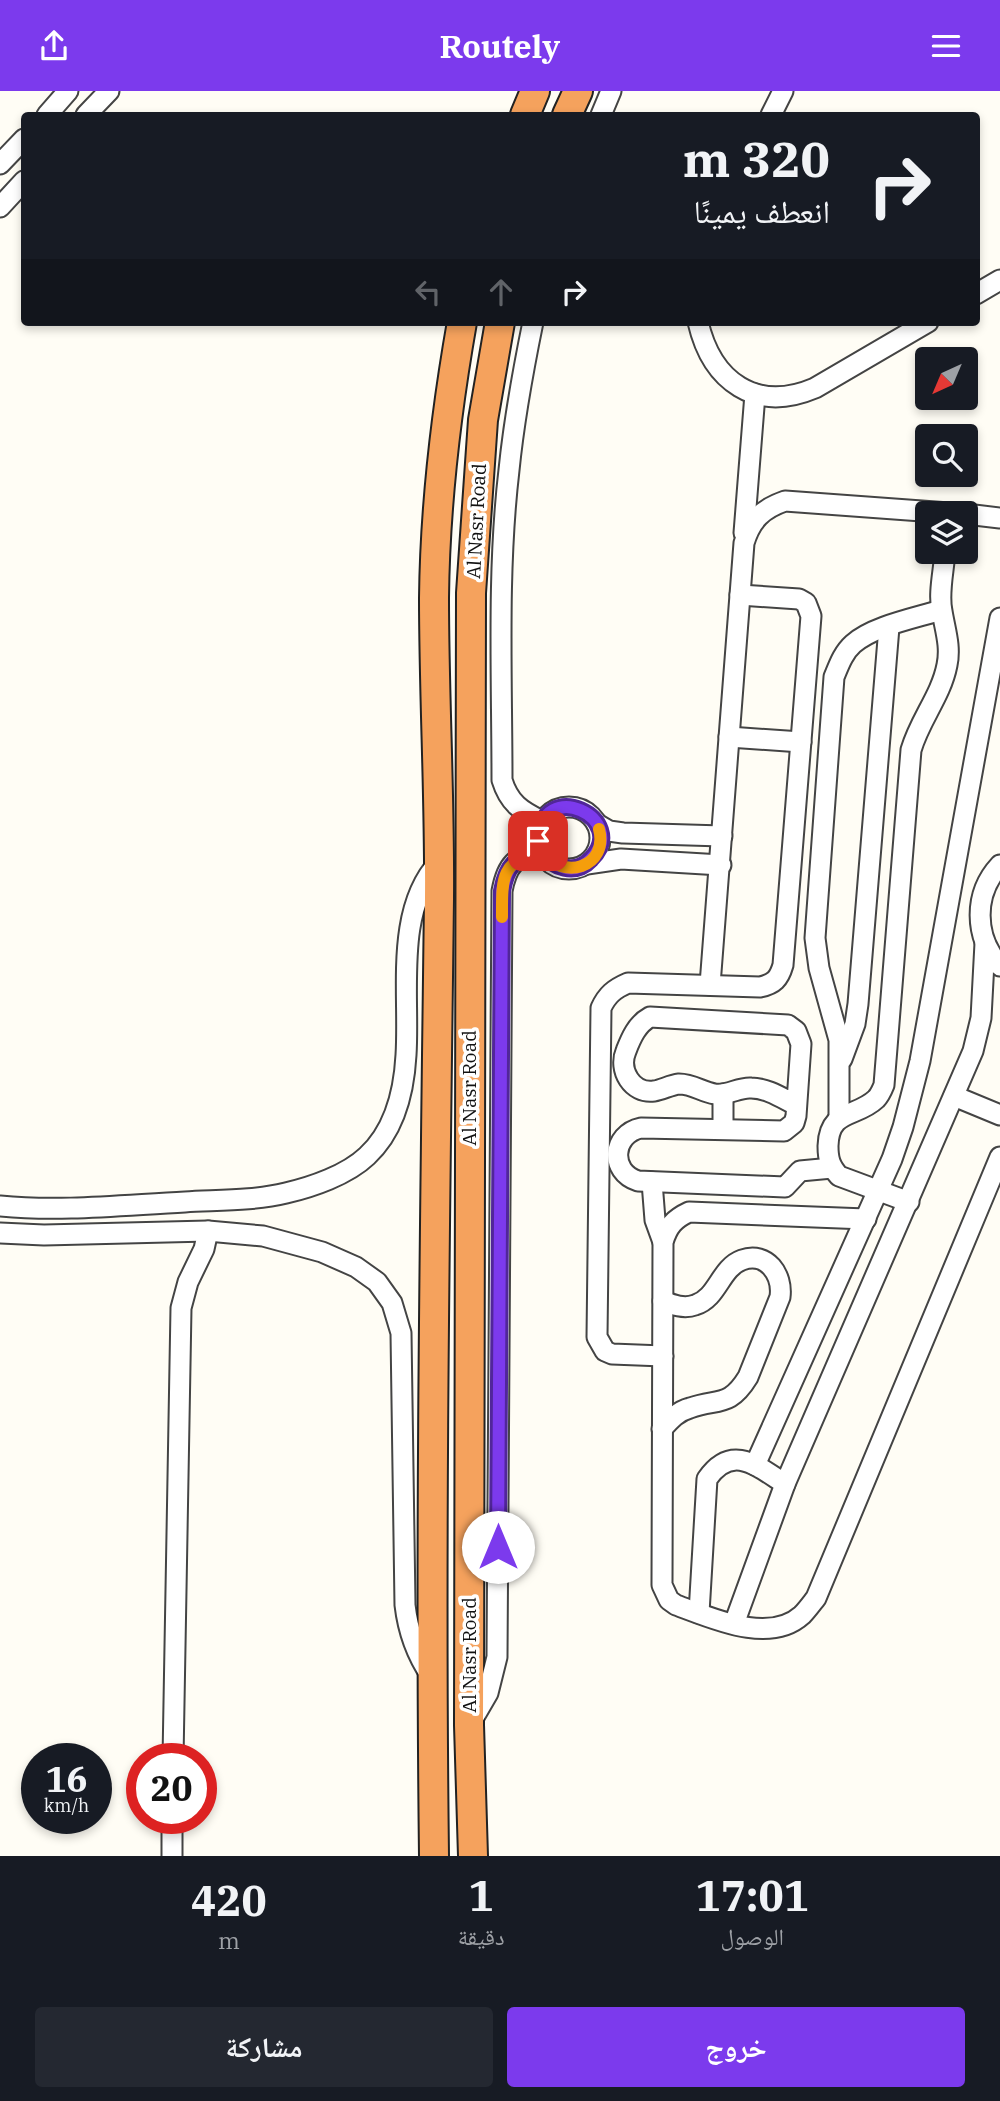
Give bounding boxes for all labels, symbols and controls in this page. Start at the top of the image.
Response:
text: Routely [440,25,560,67]
icon: share [35,27,73,65]
icon: menu [927,27,965,65]
text: 320 m [683,127,830,190]
icon: right [854,140,945,231]
text: انعطف يمينًا [693,190,830,232]
icon: left [409,273,447,311]
icon: ahead [482,273,520,311]
icon: right [555,273,593,311]
north arrow [915,347,978,409]
map controls [915,347,978,564]
button: search [915,424,978,487]
street label: Al Nasr Road [461,463,491,579]
button: layers [915,501,978,564]
pin [508,811,568,871]
icon: arrive [519,822,557,860]
street label: Al Nasr Road [457,1030,481,1146]
position arrow [461,1510,535,1584]
street label: Al Nasr Road [457,1597,481,1713]
speed limit sign: 20 [126,1743,217,1834]
text: 16 [45,1756,88,1802]
text: km/h [44,1794,89,1817]
text: 1 [468,1868,494,1923]
text: 17:01 [695,1868,809,1923]
text: 420 [191,1873,267,1928]
text: دقيقة [458,1921,504,1951]
text: الوصول [720,1921,784,1951]
text: m [218,1925,240,1955]
button: مشاركة [35,2007,493,2087]
button: خروج [507,2007,965,2087]

